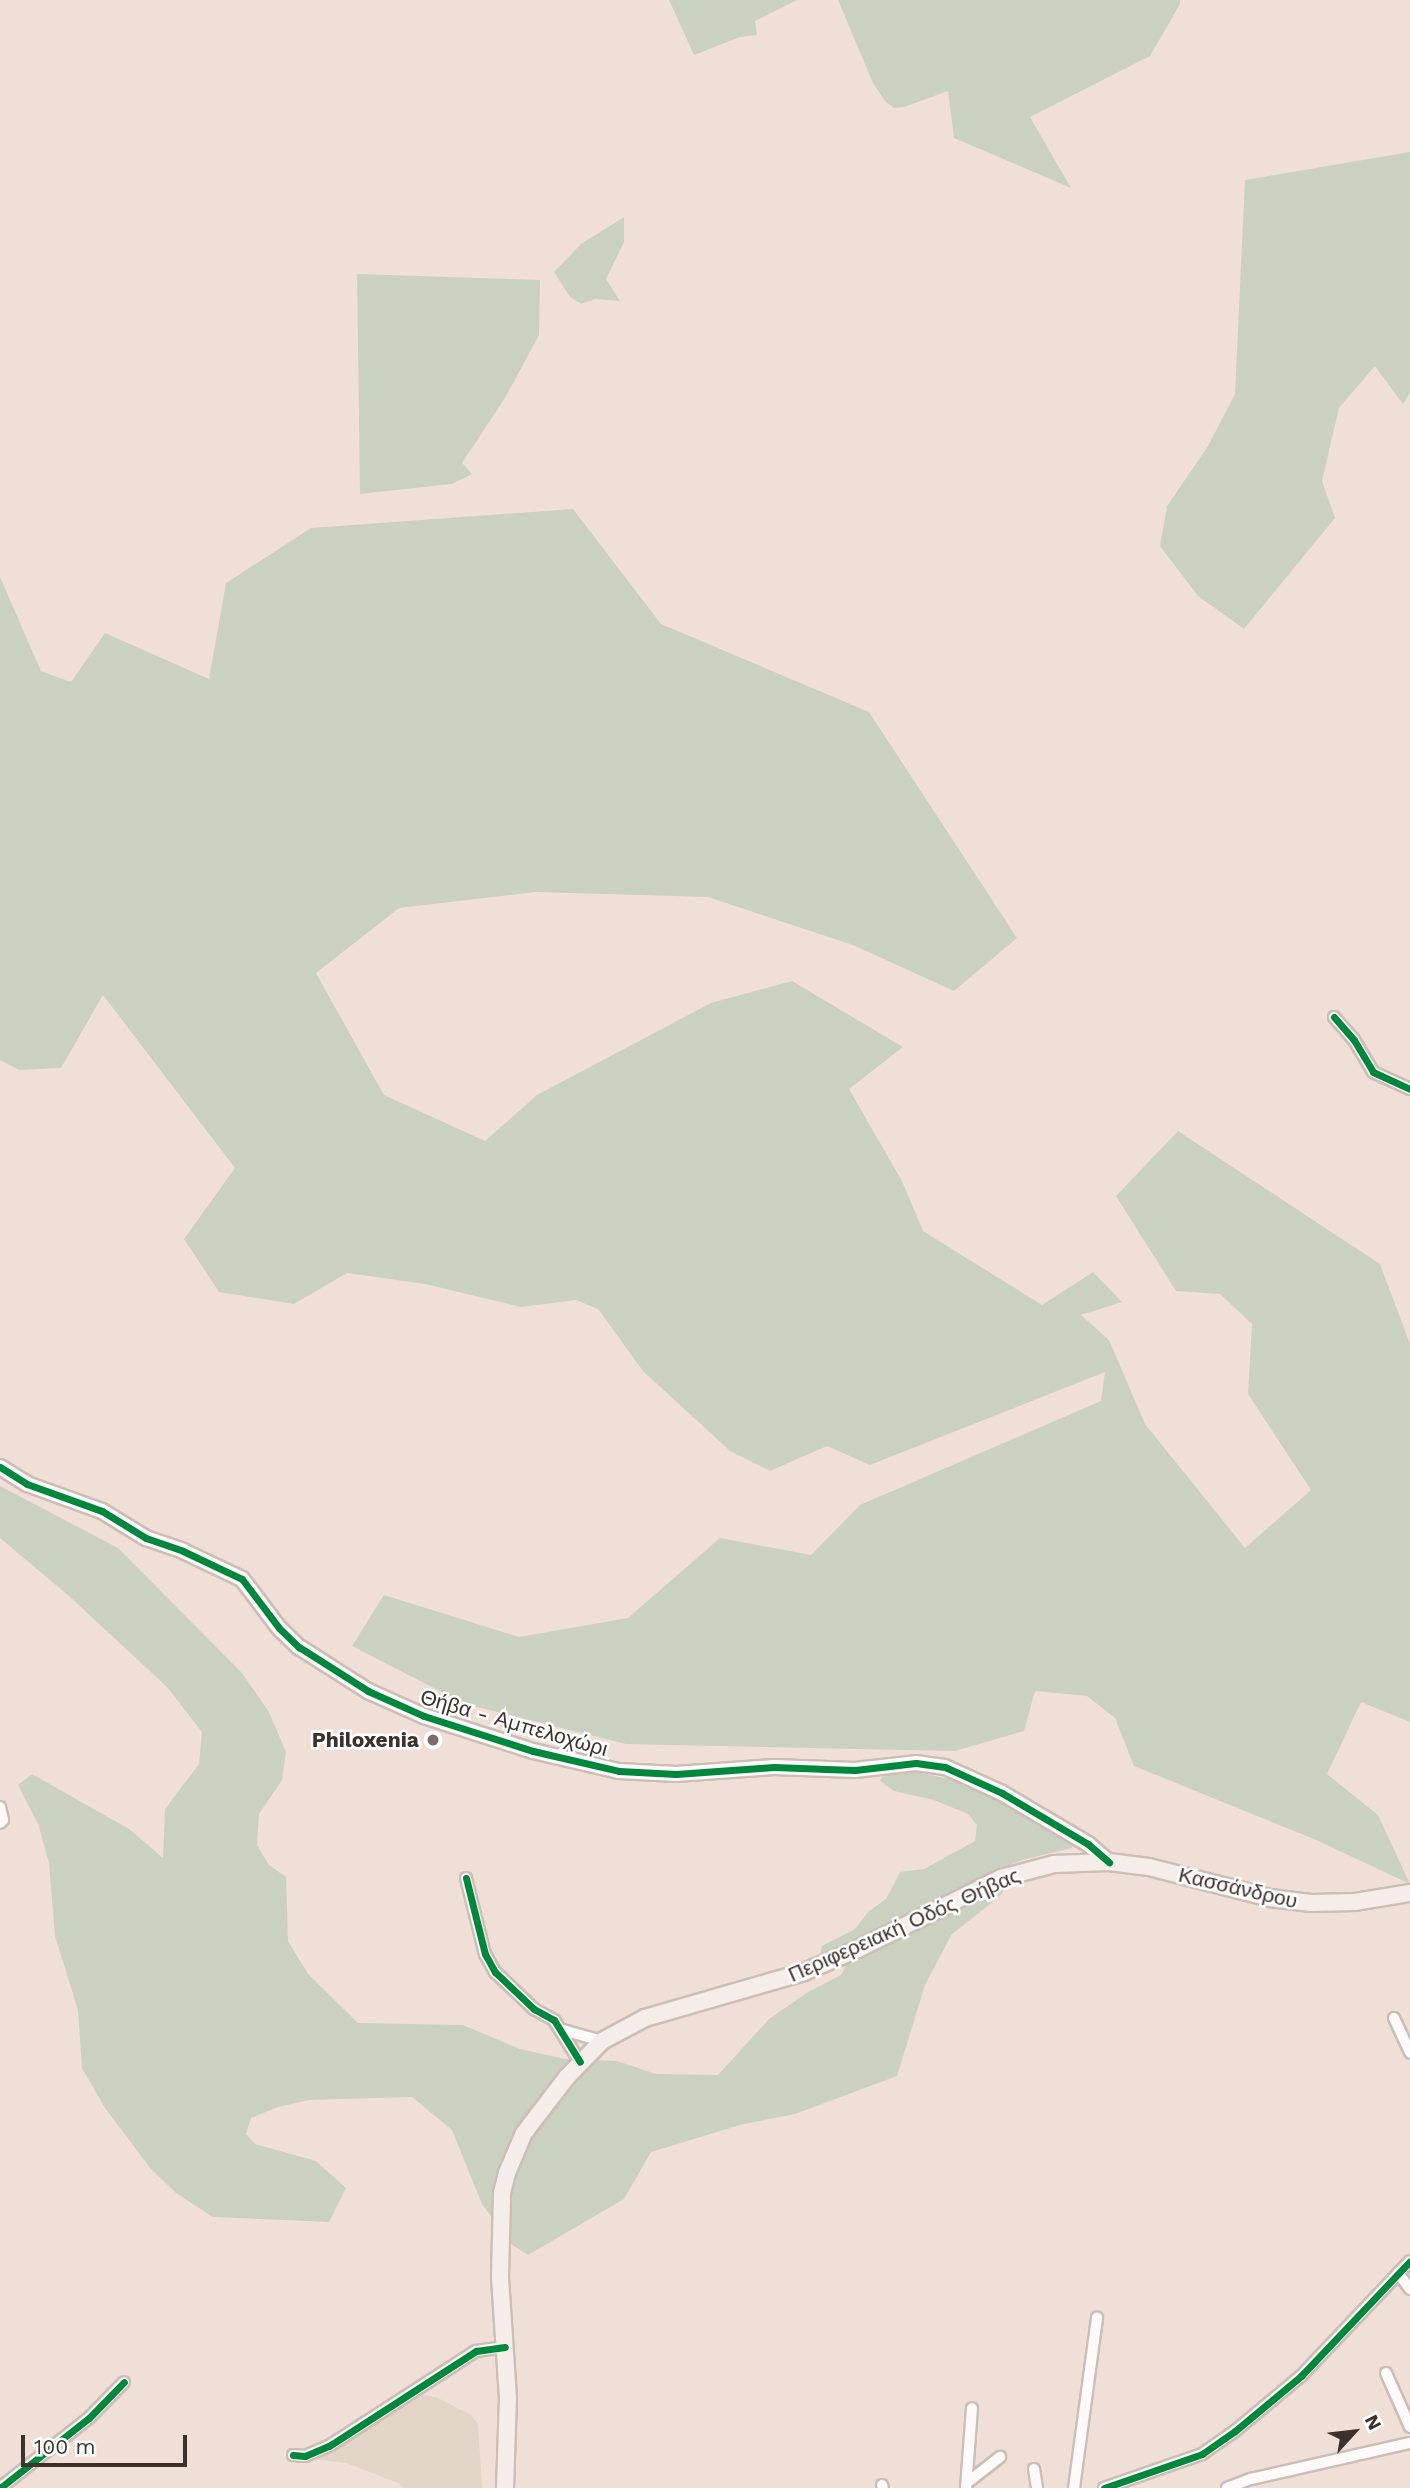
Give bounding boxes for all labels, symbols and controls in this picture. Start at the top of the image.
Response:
street label: Θήβα - Αμπελοχώρι [417,1684,611,1762]
place label: Philoxenia [312,1727,419,1753]
marker: Philoxenia [425,1732,441,1748]
street label: Περιφερειακή Οδός Θήβας [784,1862,1024,1988]
street label: Κασσάνδρου [1176,1862,1300,1914]
north arrow [1319,2397,1389,2467]
text: N [1360,2411,1387,2434]
scale bar [24,2422,191,2466]
text: 100 m [34,2434,96,2459]

